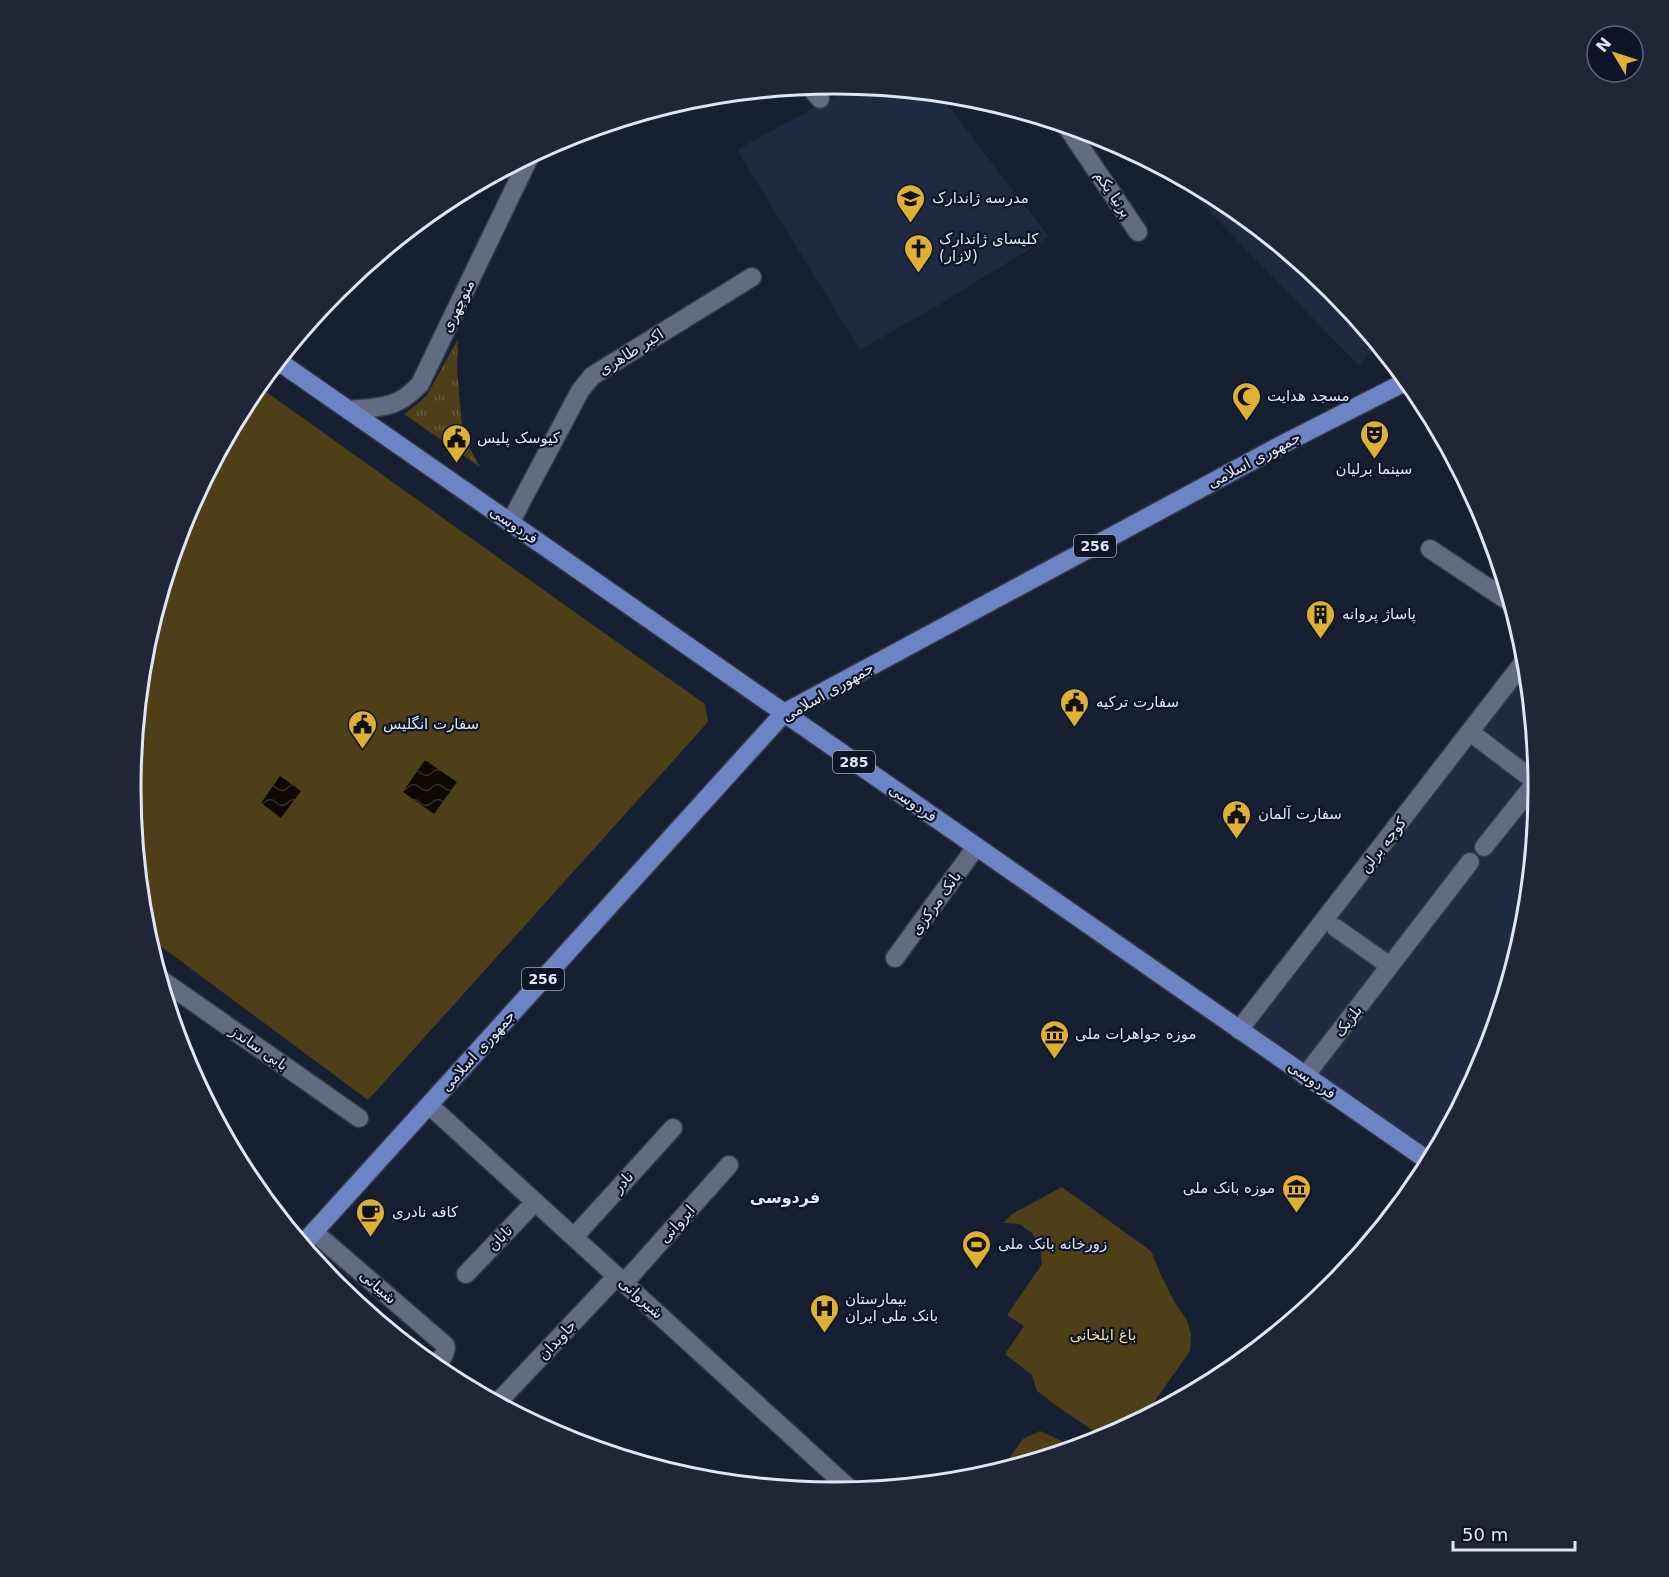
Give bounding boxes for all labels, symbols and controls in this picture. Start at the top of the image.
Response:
north arrow [1585,24,1645,84]
text: N [1592,34,1615,56]
street label: پرنیا یکم [1090,167,1135,222]
school or university icon: مدرسه ژاندارک [895,182,927,224]
place label: مدرسه ژاندارک [932,189,1029,207]
place label: کلیسای ژاندارک (لازار) [939,230,1039,265]
church icon: کلیسای ژاندارک (لازار) [902,232,934,274]
street label: منوچهری [438,277,478,335]
street label: اکبر طاهری [595,325,667,379]
mosque icon: مسجد هدایت [1230,380,1262,422]
place label: مسجد هدایت [1267,387,1350,405]
theatre icon: سینما برلیان [1358,418,1390,460]
public building icon: کیوسک پلیس [440,422,472,464]
street label: جمهوری اسلامی [1204,428,1304,492]
place label: کیوسک پلیس [477,429,561,448]
place label: سینما برلیان [1336,460,1412,478]
street label: فردوسی [487,502,541,548]
road number: 256 [1074,535,1116,557]
building icon: پاساژ پروانه [1305,598,1337,640]
place label: پاساژ پروانه [1342,605,1416,624]
street label: جمهوری اسلامی [779,659,877,725]
public building icon: سفارت ترکیه [1059,686,1091,728]
place label: سفارت ترکیه [1096,693,1179,711]
public building icon: سفارت انگلیس [346,708,378,750]
place label: سفارت انگلیس [383,715,479,733]
road number: 285 [833,751,875,773]
street label: فردوسی [886,780,940,826]
public building icon: سفارت آلمان [1221,798,1253,840]
place label: سفارت آلمان [1258,805,1342,823]
street label: کوچه برلن [1356,813,1411,876]
street label: بانک مرکزی [907,868,965,938]
road number: 256 [522,968,564,990]
street label: بلژیک [1330,1002,1366,1040]
street label: جمهوری اسلامی [437,1007,519,1095]
museum icon: موزه جواهرات ملی [1038,1018,1070,1060]
street label: بابی ساندز [226,1021,291,1074]
place label: موزه جواهرات ملی [1075,1025,1197,1043]
street label: فردوسی [1285,1057,1339,1103]
street label: نادر [608,1168,637,1197]
museum icon: موزه بانک ملی [1280,1172,1312,1214]
place label: موزه بانک ملی [1183,1179,1275,1197]
district label: فردوسی [750,1188,820,1207]
cafe icon: کافه نادری [355,1196,387,1238]
street label: ایروانی [655,1201,699,1247]
place label: کافه نادری [392,1203,459,1221]
street label: تابان [484,1221,516,1255]
sports icon: زورخانه بانک ملی [961,1228,993,1270]
place label: زورخانه بانک ملی [998,1235,1107,1253]
street label: شیبانی [356,1266,400,1308]
street label: شیروانی [615,1273,667,1323]
place label: بیمارستان بانک ملی ایران [845,1290,938,1325]
hospital icon: بیمارستان بانک ملی ایران [808,1292,840,1334]
street label: جاویدان [534,1316,580,1364]
park label: باغ ایلخانی [1070,1326,1136,1344]
scale bar [1453,1514,1574,1552]
text: 50 m [1462,1524,1508,1545]

